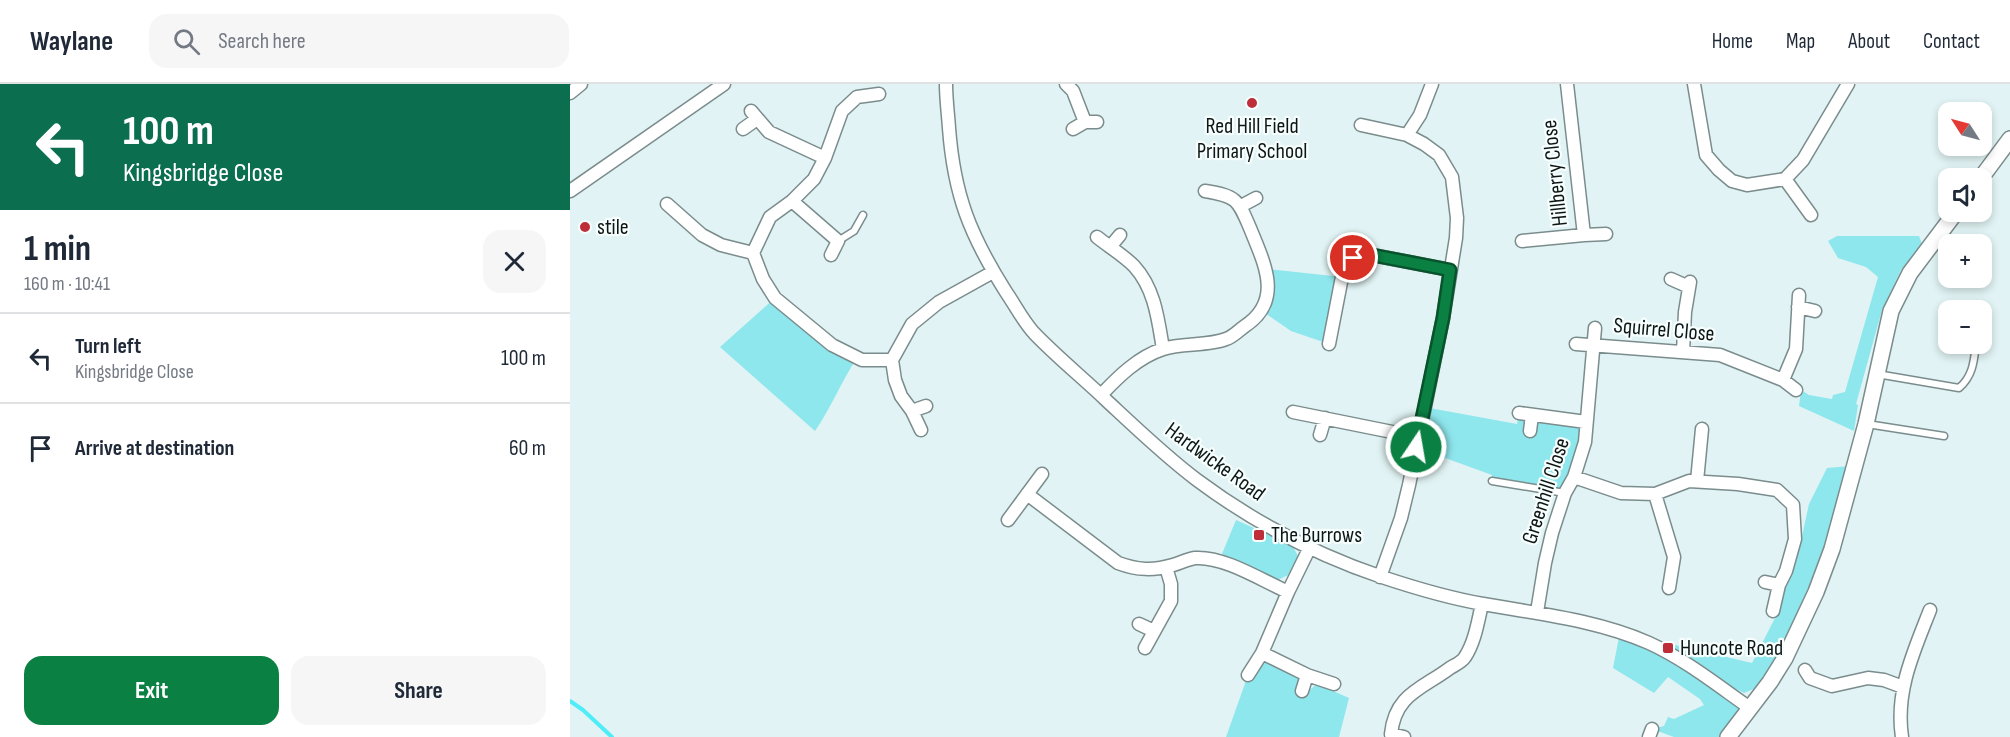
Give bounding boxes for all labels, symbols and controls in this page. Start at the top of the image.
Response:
search box [149,14,569,68]
text: Waylane [30,25,113,58]
icon: search [170,25,203,58]
text: Search here [218,28,306,55]
text: Home [1712,29,1753,54]
text: Map [1786,29,1815,54]
text: About [1848,29,1890,54]
text: Contact [1923,29,1980,54]
marker: Red Hill Field Primary School [1245,96,1259,110]
north arrow [1938,102,1992,156]
map controls [1938,102,1992,354]
text: 100 m [123,106,214,157]
icon: left [24,108,102,186]
place label: Red Hill Field Primary School [1197,113,1307,165]
street label: Hillberry Close [1536,118,1574,228]
text: Kingsbridge Close [123,157,283,189]
button: sound [1938,168,1992,222]
place label: stile [597,214,629,241]
marker: stile [578,220,592,234]
text: 1 min [24,228,91,271]
button: close [483,230,546,293]
pin [1327,232,1378,283]
button: + [1938,234,1992,288]
icon: arrive [1336,241,1369,274]
text: 160 m · 10:41 [24,272,110,296]
button: − [1938,300,1992,354]
street label: Squirrel Close [1612,312,1716,348]
text: Turn left [75,333,141,360]
icon: left [24,342,57,375]
text: 100 m [501,345,546,372]
text: Kingsbridge Close [75,360,194,384]
position arrow [1384,415,1448,479]
street label: Hardwicke Road [1160,417,1270,507]
icon: arrive [24,432,57,465]
text: Arrive at destination [75,435,234,462]
text: 60 m [509,435,546,462]
street label: Greenhill Close [1516,435,1576,547]
place label: The Burrows [1271,522,1362,549]
marker: The Burrows [1252,528,1266,542]
place label: Huncote Road [1680,635,1783,662]
marker: Huncote Road [1661,641,1675,655]
button: Exit [24,656,279,725]
button: Share [291,656,546,725]

